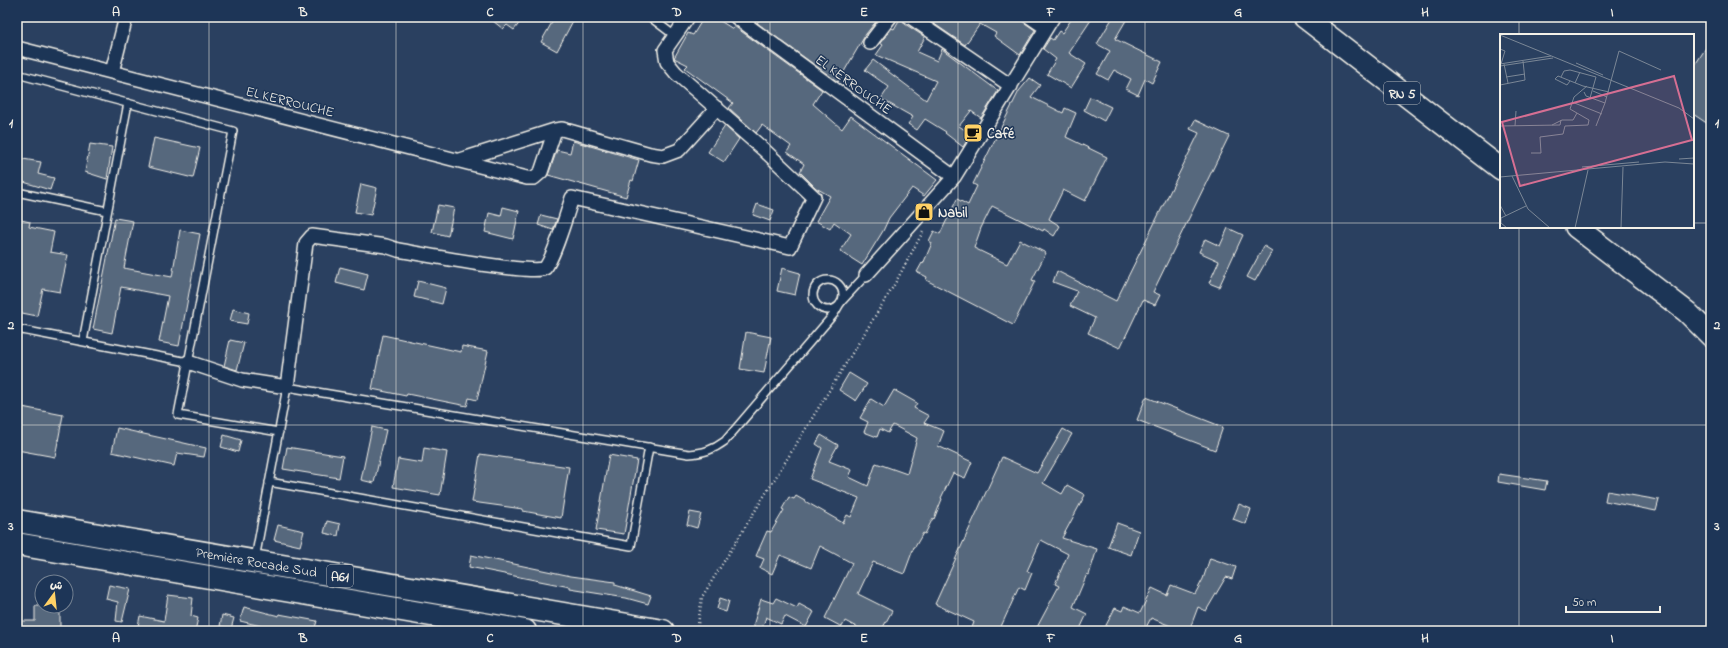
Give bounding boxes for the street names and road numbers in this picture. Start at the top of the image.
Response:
street label: EL KERROUCHE [810,50,896,120]
street label: EL KERROUCHE [243,81,336,124]
road number: RN 5 [1384,82,1420,104]
street label: Première Rocade Sud [194,543,319,584]
road number: A61 [327,565,353,587]

